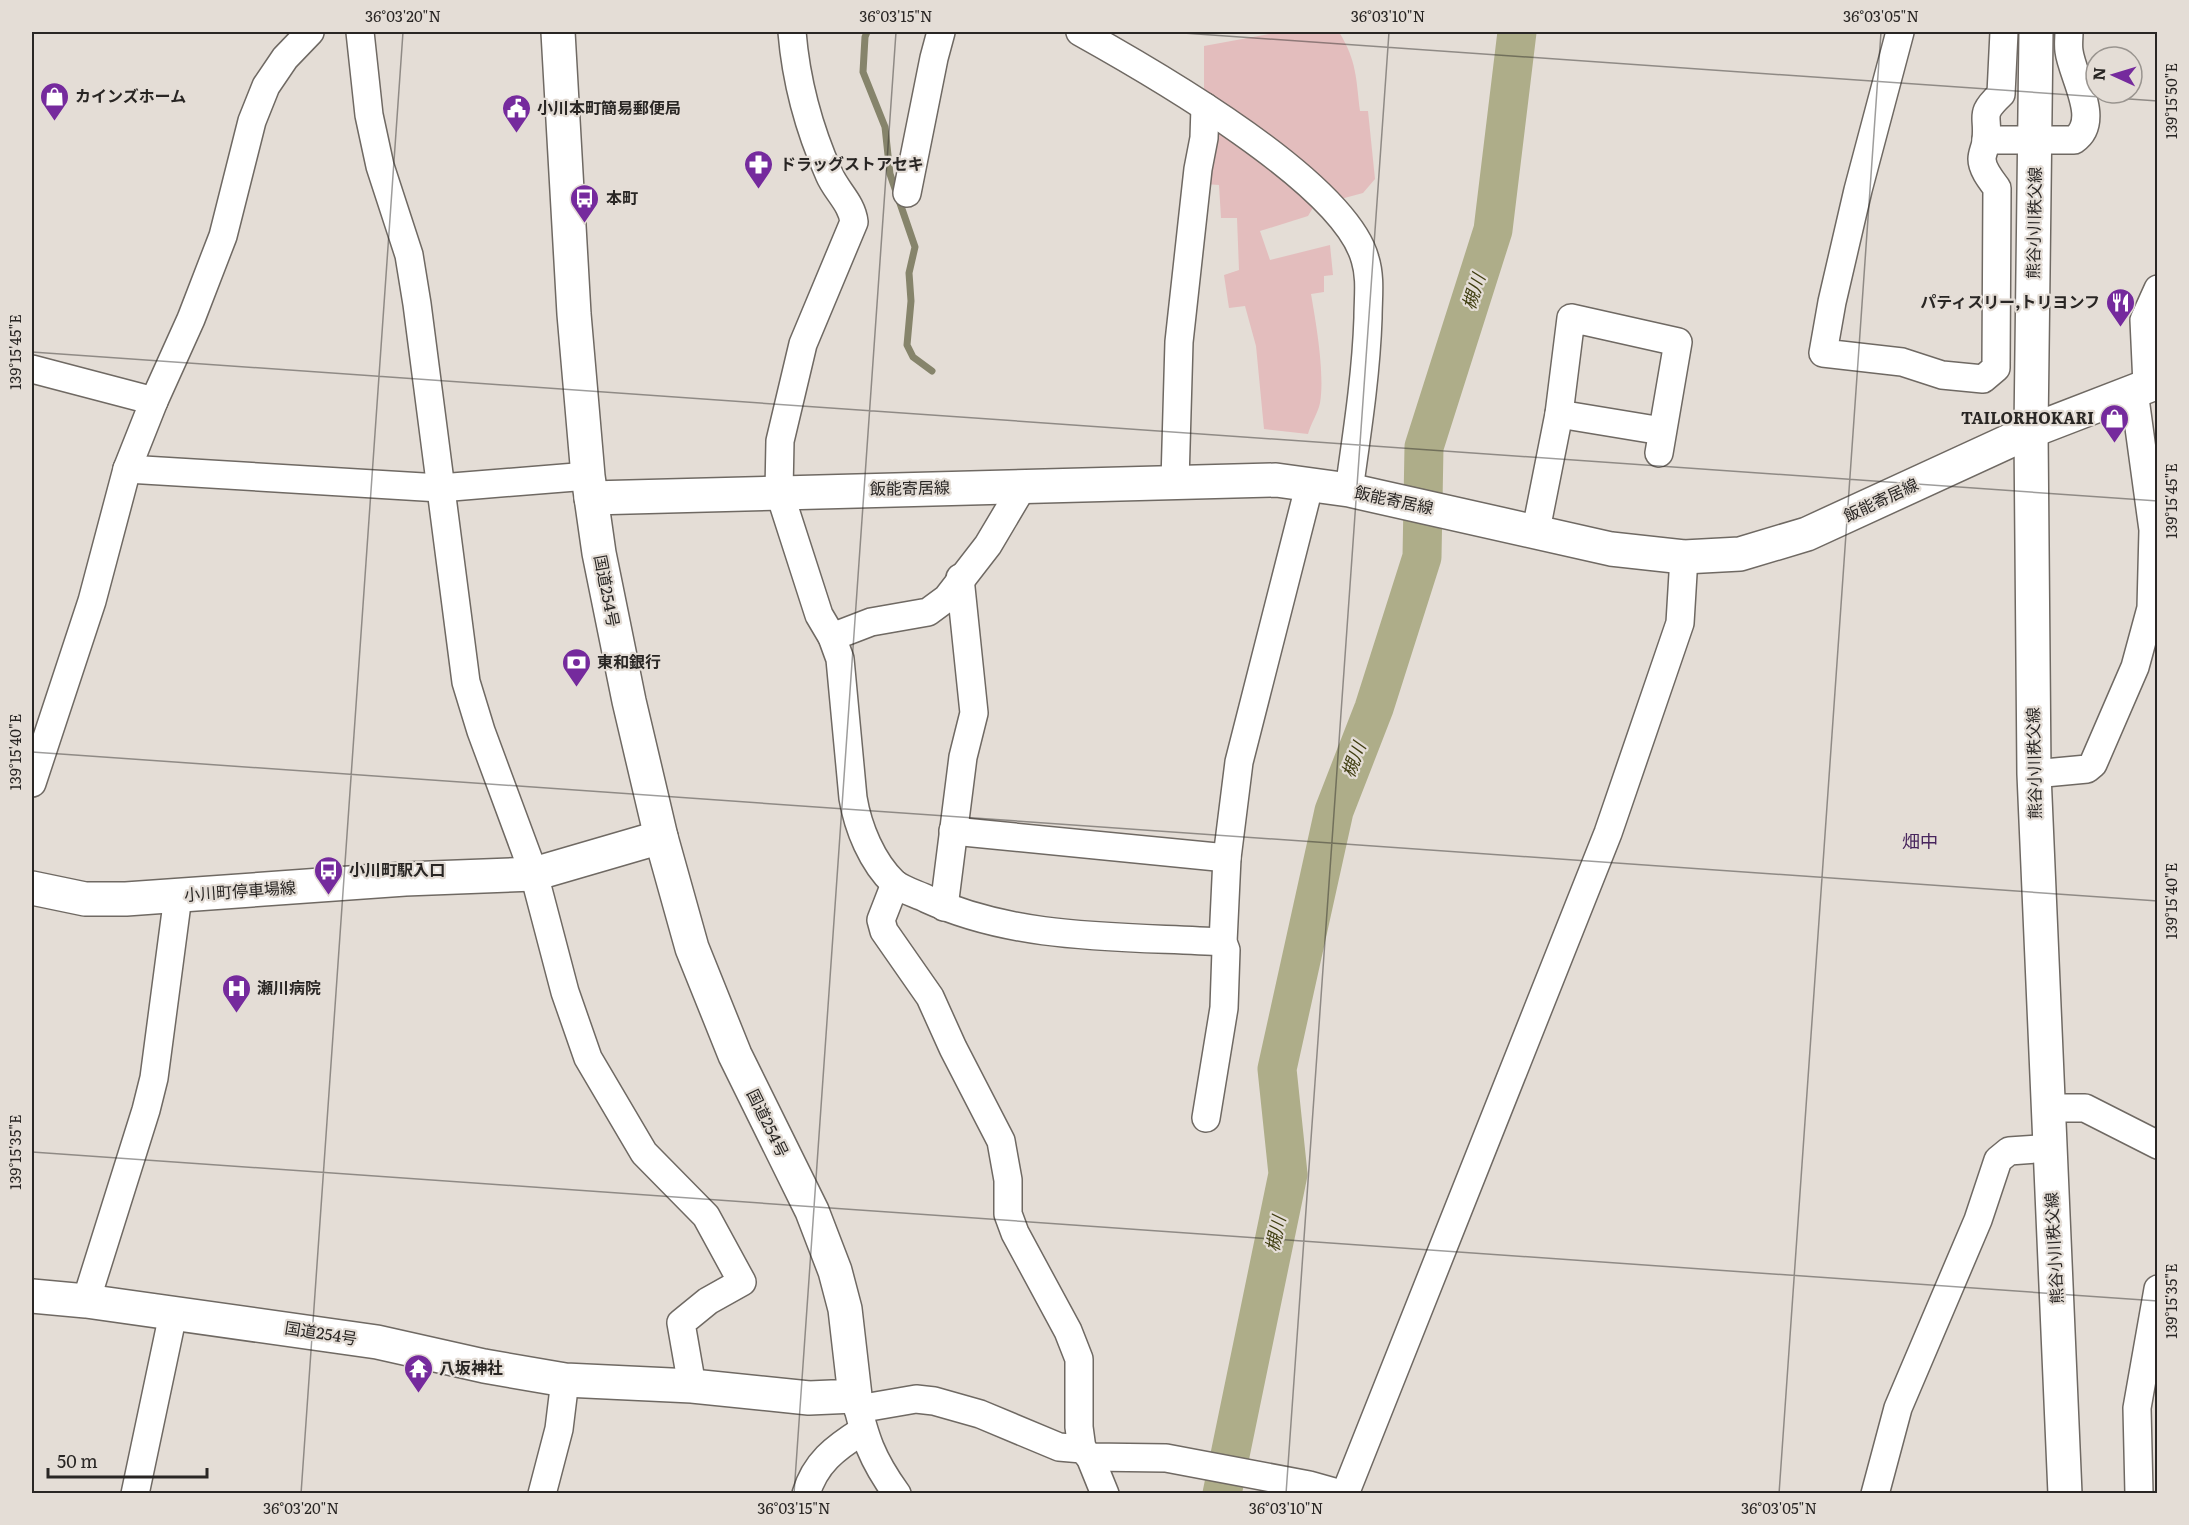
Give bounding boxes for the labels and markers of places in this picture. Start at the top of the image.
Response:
shop icon: カインズホーム [38,80,70,122]
place label: カインズホーム [75,83,186,107]
public building icon: 小川本町簡易郵便局 [500,92,532,134]
place label: 小川本町簡易郵便局 [537,95,681,119]
pharmacy icon: ドラッグストアセキ [743,148,775,190]
place label: ドラッグストアセキ [780,151,924,175]
bus stop icon: 本町 [569,182,601,224]
place label: 本町 [606,185,638,209]
restaurant icon: パティスリー,トリヨンフ [2105,286,2137,328]
place label: パティスリー,トリヨンフ [1920,289,2100,313]
shop icon: TAILORHOKARI [2099,402,2131,444]
place label: TAILORHOKARI [1961,405,2094,429]
bank icon: 東和銀行 [560,646,592,688]
place label: 東和銀行 [597,649,661,673]
bus stop icon: 小川町駅入口 [312,854,344,896]
place label: 小川町駅入口 [349,857,445,881]
hospital icon: 瀬川病院 [220,972,252,1014]
place label: 瀬川病院 [257,975,321,999]
temple icon: 八坂神社 [402,1352,434,1394]
place label: 八坂神社 [439,1355,503,1379]

